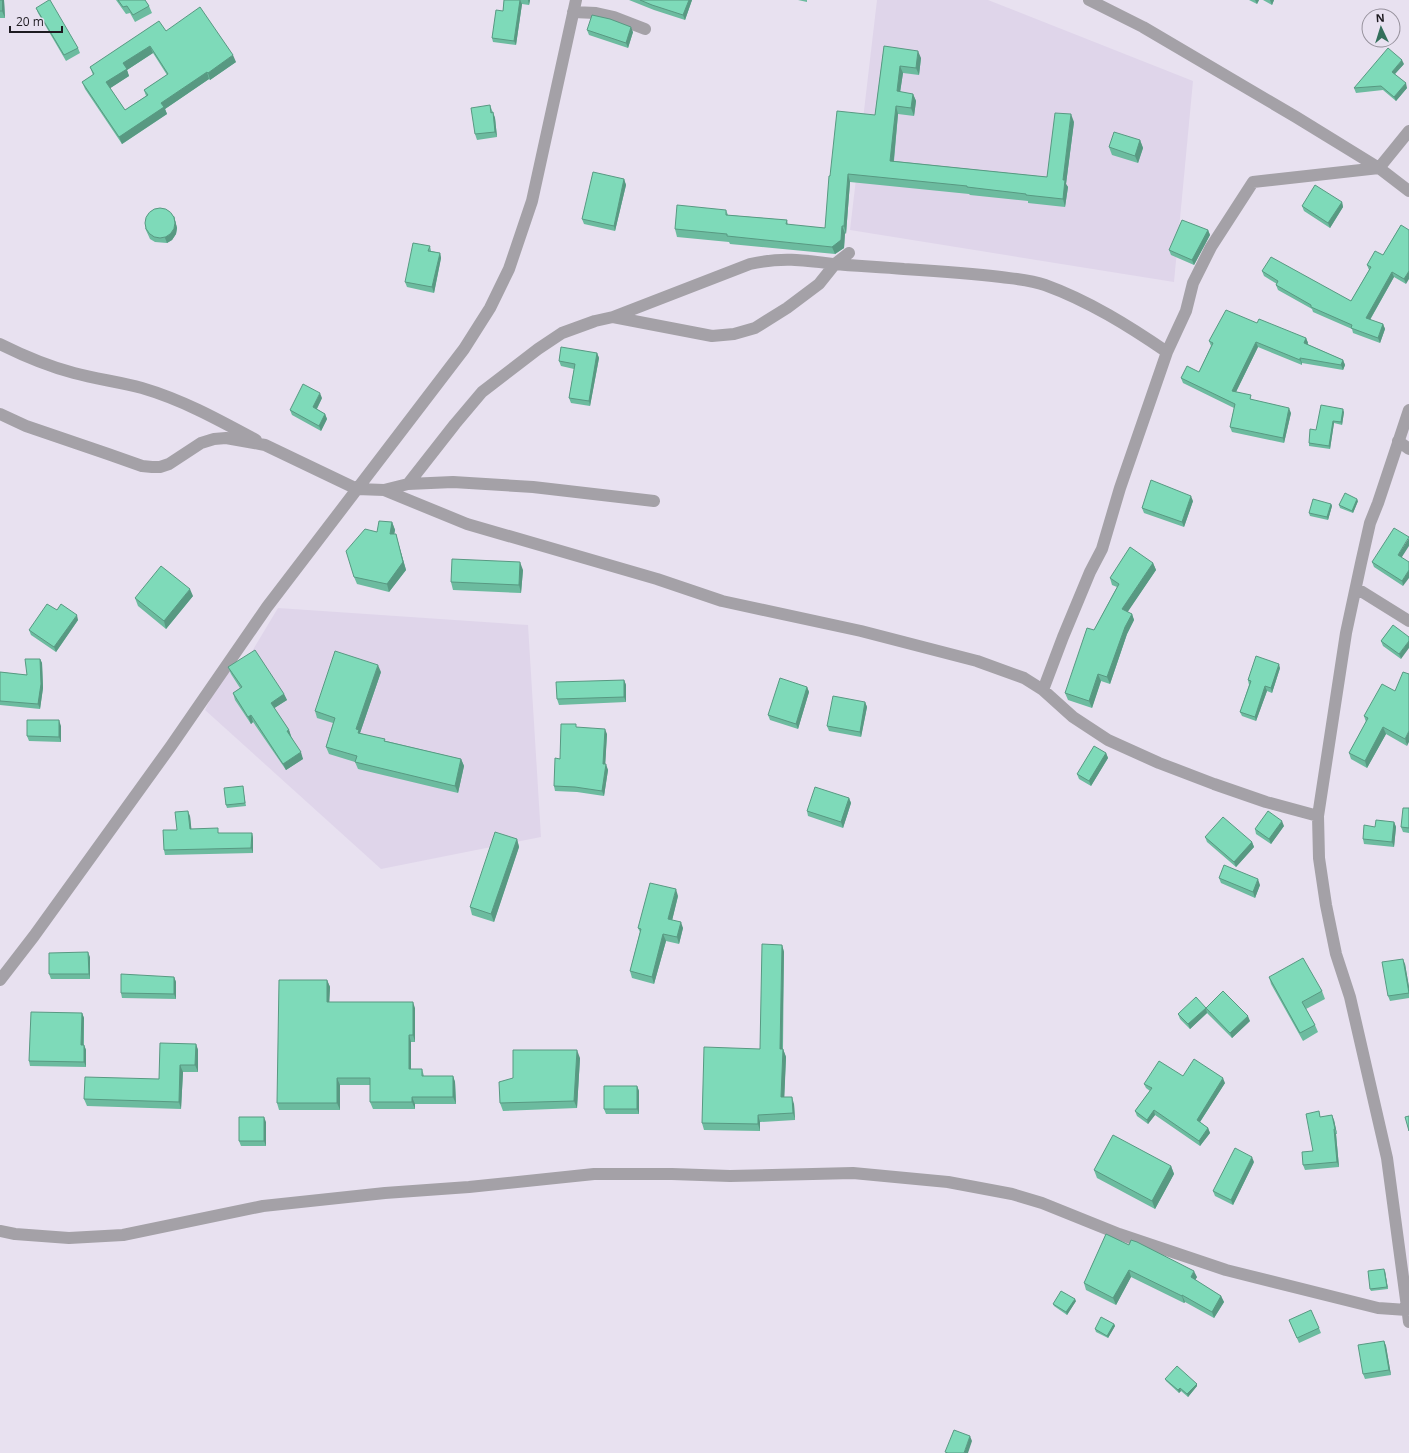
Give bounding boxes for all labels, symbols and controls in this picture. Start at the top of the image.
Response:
scale bar [10,8,62,34]
north arrow [1361,8,1401,48]
text: N [1375,10,1385,25]
text: 20 m [16,13,44,30]

